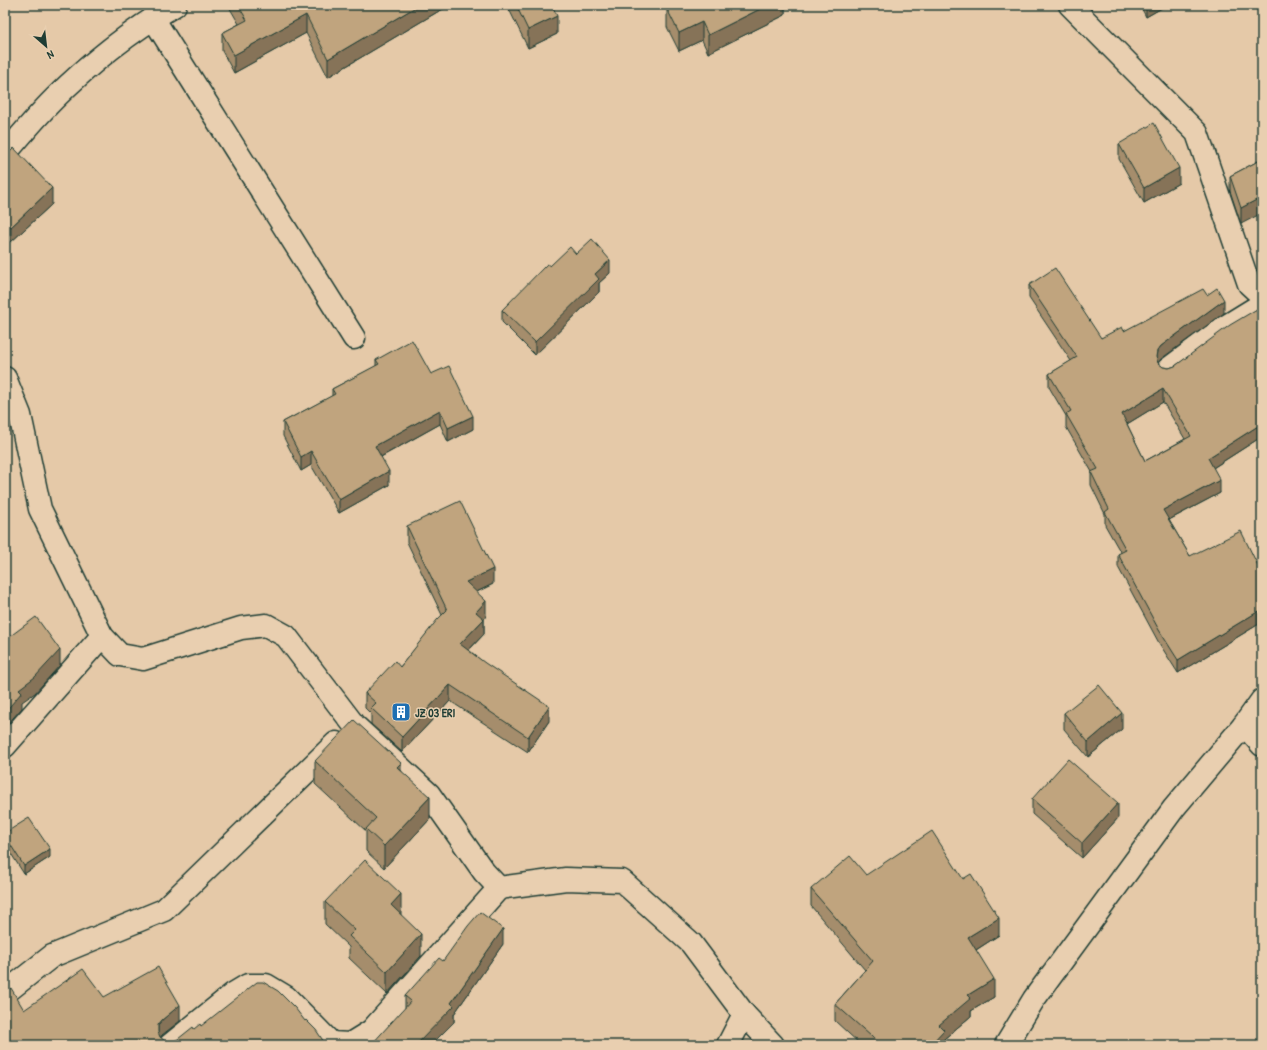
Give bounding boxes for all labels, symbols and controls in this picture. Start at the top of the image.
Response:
north arrow [26,26,66,66]
text: N [45,47,57,62]
building icon: JZ 03 ERI [390,701,412,723]
place label: JZ 03 ERI [415,704,456,721]

